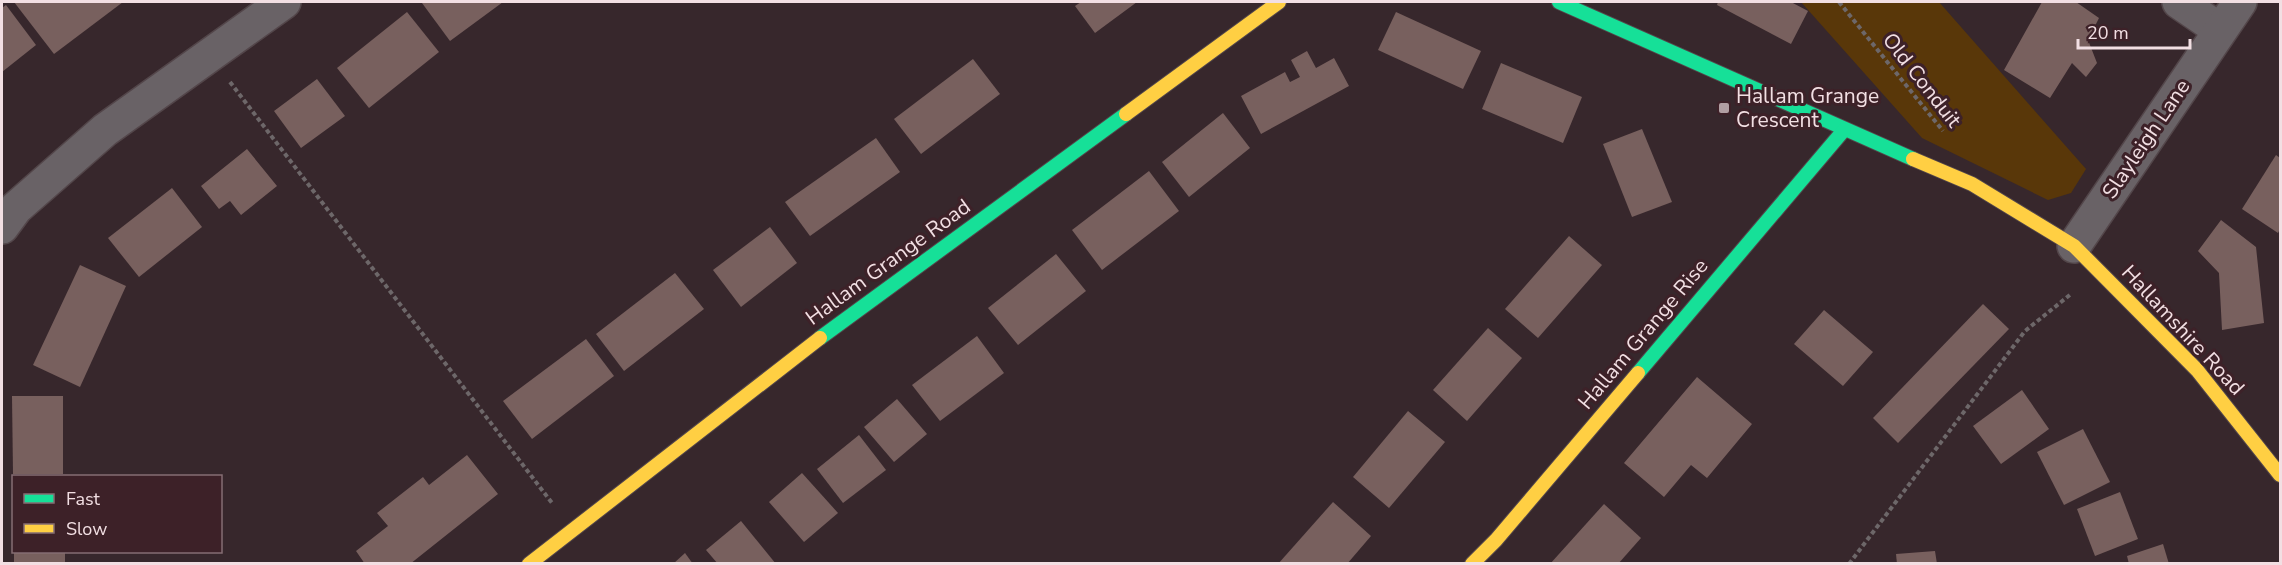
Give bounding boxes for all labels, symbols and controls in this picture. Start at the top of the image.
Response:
scale bar [2078,12,2190,50]
text: 20 m [2087,21,2129,45]
street label: Old Conduit [1876,27,1968,134]
street label: Slayleigh Lane [2096,74,2196,204]
place label: Hallam Grange Crescent [1736,82,1879,134]
marker: Hallam Grange Crescent [1717,101,1731,115]
street label: Hallam Grange Road [800,193,976,331]
street label: Hallam Grange Rise [1572,253,1714,415]
street label: Hallamshire Road [2115,259,2251,401]
legend [12,475,222,553]
text: Fast [66,487,101,511]
text: Slow [66,517,107,541]

